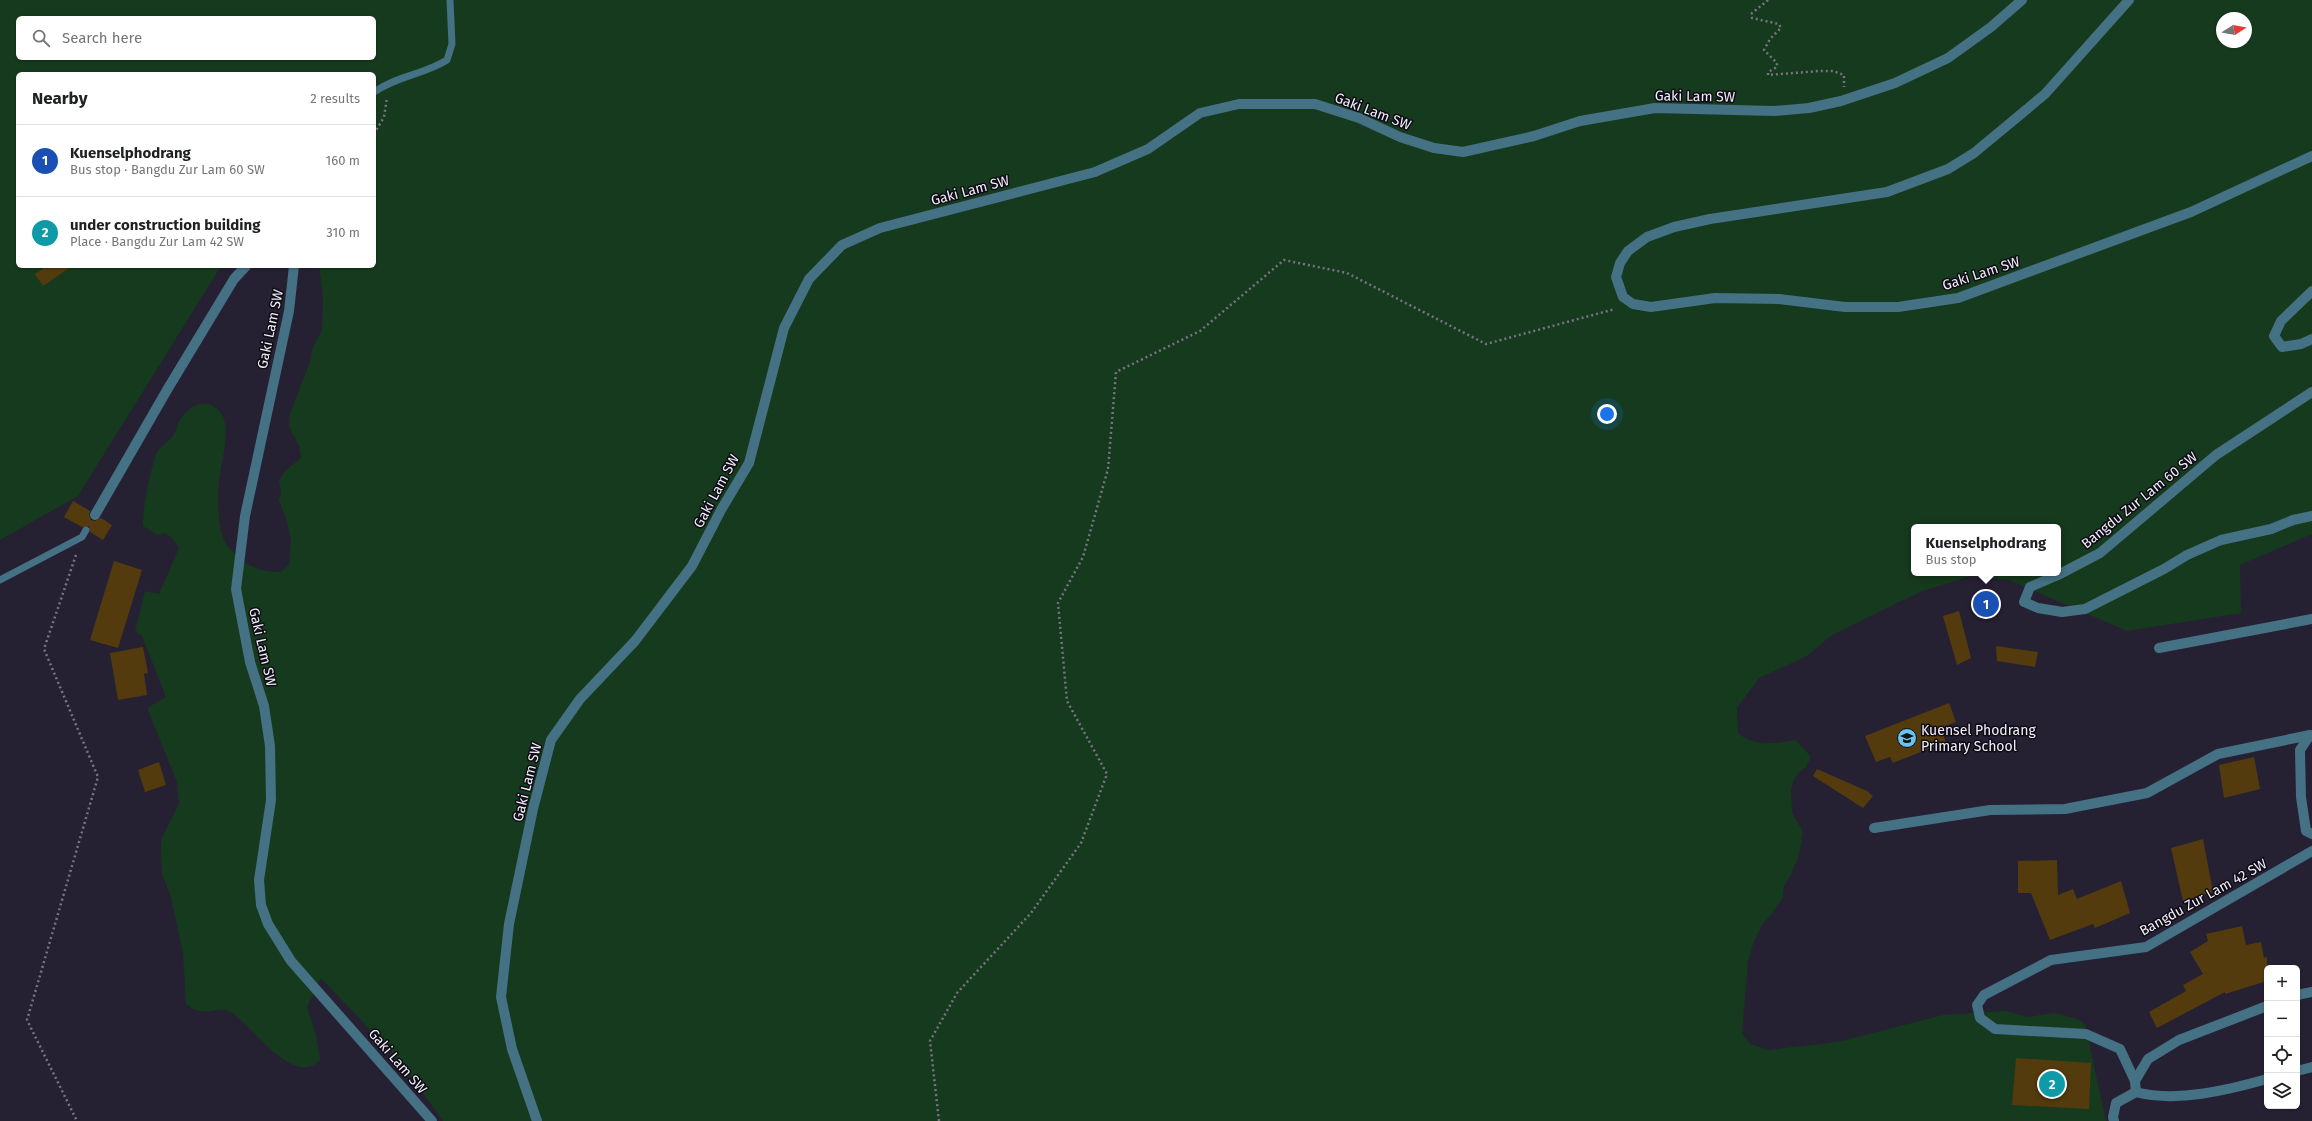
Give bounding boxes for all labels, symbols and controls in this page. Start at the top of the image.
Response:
north arrow [2216,12,2252,48]
search box [16,16,376,60]
icon: search [30,27,52,49]
text: Search here [62,29,142,47]
street label: Gaki Lam SW [1655,87,1736,106]
text: Nearby [32,88,87,109]
street label: Gaki Lam SW [1332,89,1414,134]
text: 2 results [310,91,360,106]
text: Kuenselphodrang [70,144,191,162]
text: 1 [42,153,48,168]
text: 160 m [326,153,360,168]
text: Bus stop · Bangdu Zur Lam 60 SW [70,162,265,177]
street label: Gaki Lam SW [929,172,1012,209]
text: under construction building [70,216,261,234]
text: 2 [42,225,48,240]
text: 310 m [326,225,360,240]
text: Place · Bangdu Zur Lam 42 SW [70,234,244,249]
street label: Gaki Lam SW [1940,253,2022,294]
street label: Gaki Lam SW [254,288,287,370]
your location [1597,404,1617,424]
street label: Bangdu Zur Lam 60 SW [2078,448,2201,552]
street label: Gaki Lam SW [690,451,743,531]
popup [1911,524,2061,576]
text: Kuenselphodrang [1926,534,2046,552]
text: Bus stop [1926,552,1976,567]
pin: 1 [1973,589,1999,619]
street label: Gaki Lam SW [245,606,280,689]
place label: Kuensel Phodrang Primary School [1921,722,2036,755]
school or university icon: Kuensel Phodrang Primary School [1896,727,1918,749]
street label: Gaki Lam SW [510,741,546,823]
street label: Bangdu Zur Lam 42 SW [2137,855,2270,940]
map controls [2264,965,2300,1109]
button: + [2264,965,2300,1001]
button: − [2264,1001,2300,1037]
street label: Gaki Lam SW [365,1025,431,1098]
button: locate [2264,1037,2300,1073]
pin: 2 [2039,1069,2065,1099]
button: layers [2264,1073,2300,1109]

